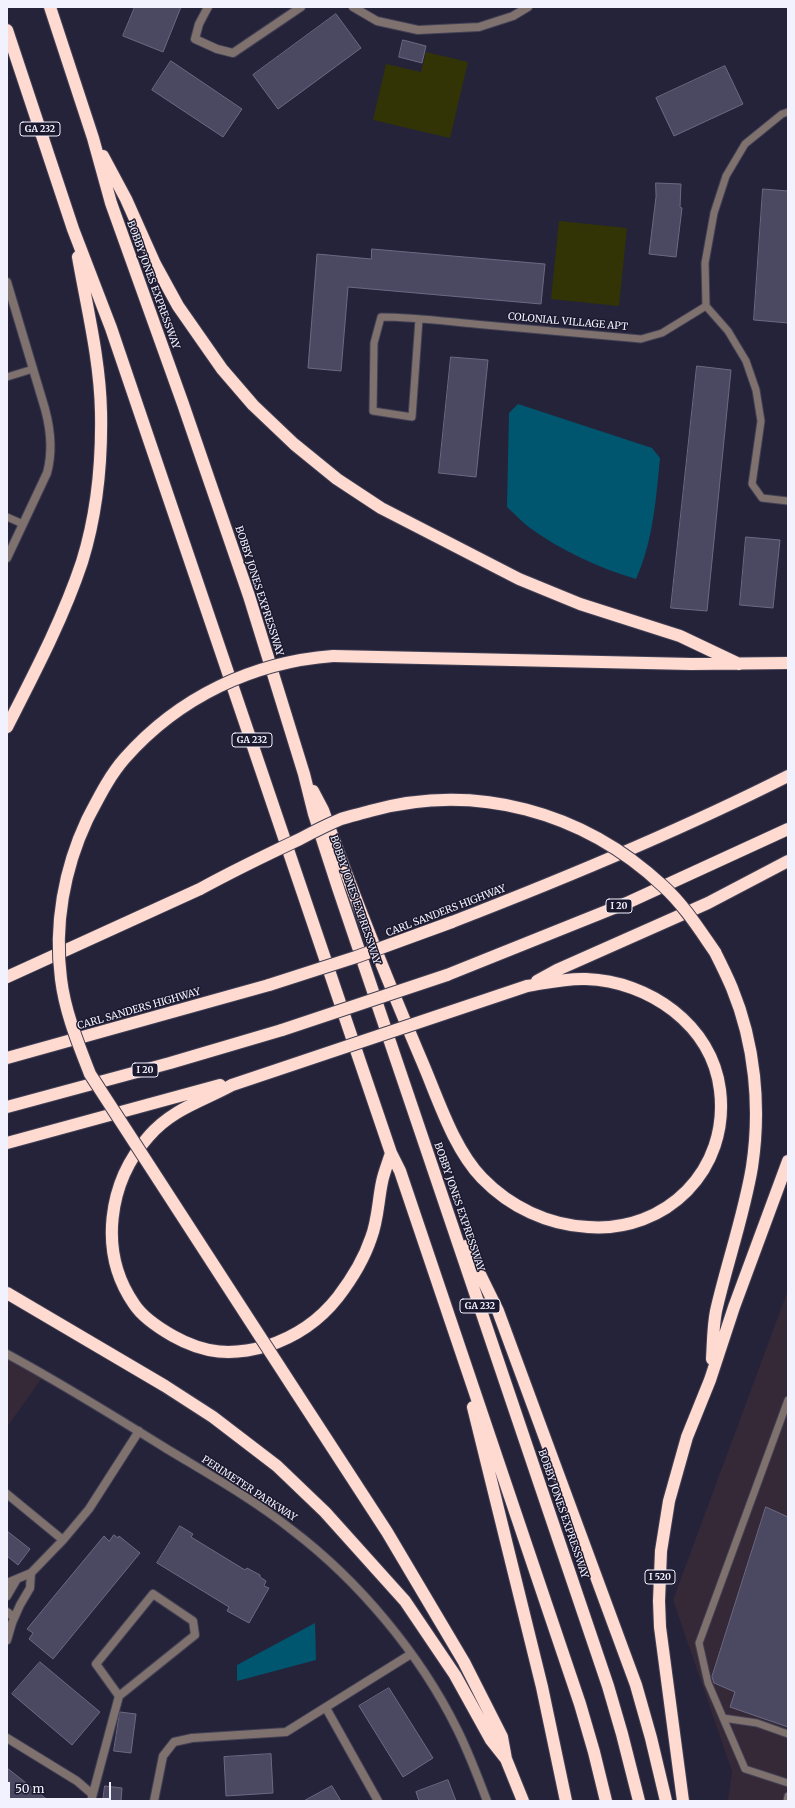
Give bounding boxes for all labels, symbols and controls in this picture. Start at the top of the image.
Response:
road number: GA 232 [20,122,60,136]
street label: BOBBY JONES EXPRESSWAY [124,219,182,351]
street label: COLONIAL VILLAGE APT [507,311,629,333]
street label: BOBBY JONES EXPRESSWAY [232,524,286,658]
road number: GA 232 [232,733,272,747]
street label: BOBBY JONES EXPRESSWAY [327,834,383,966]
street label: CARL SANDERS HIGHWAY [384,883,508,939]
road number: I 20 [606,899,632,913]
street label: CARL SANDERS HIGHWAY [76,986,202,1032]
road number: I 20 [132,1063,158,1077]
street label: BOBBY JONES EXPRESSWAY [431,1141,487,1273]
road number: GA 232 [460,1299,500,1313]
street label: BOBBY JONES EXPRESSWAY [535,1448,591,1580]
street label: PERIMETER PARKWAY [199,1454,299,1524]
road number: I 520 [645,1570,675,1584]
scale bar [10,1774,113,1800]
text: 50 m [15,1781,44,1796]

